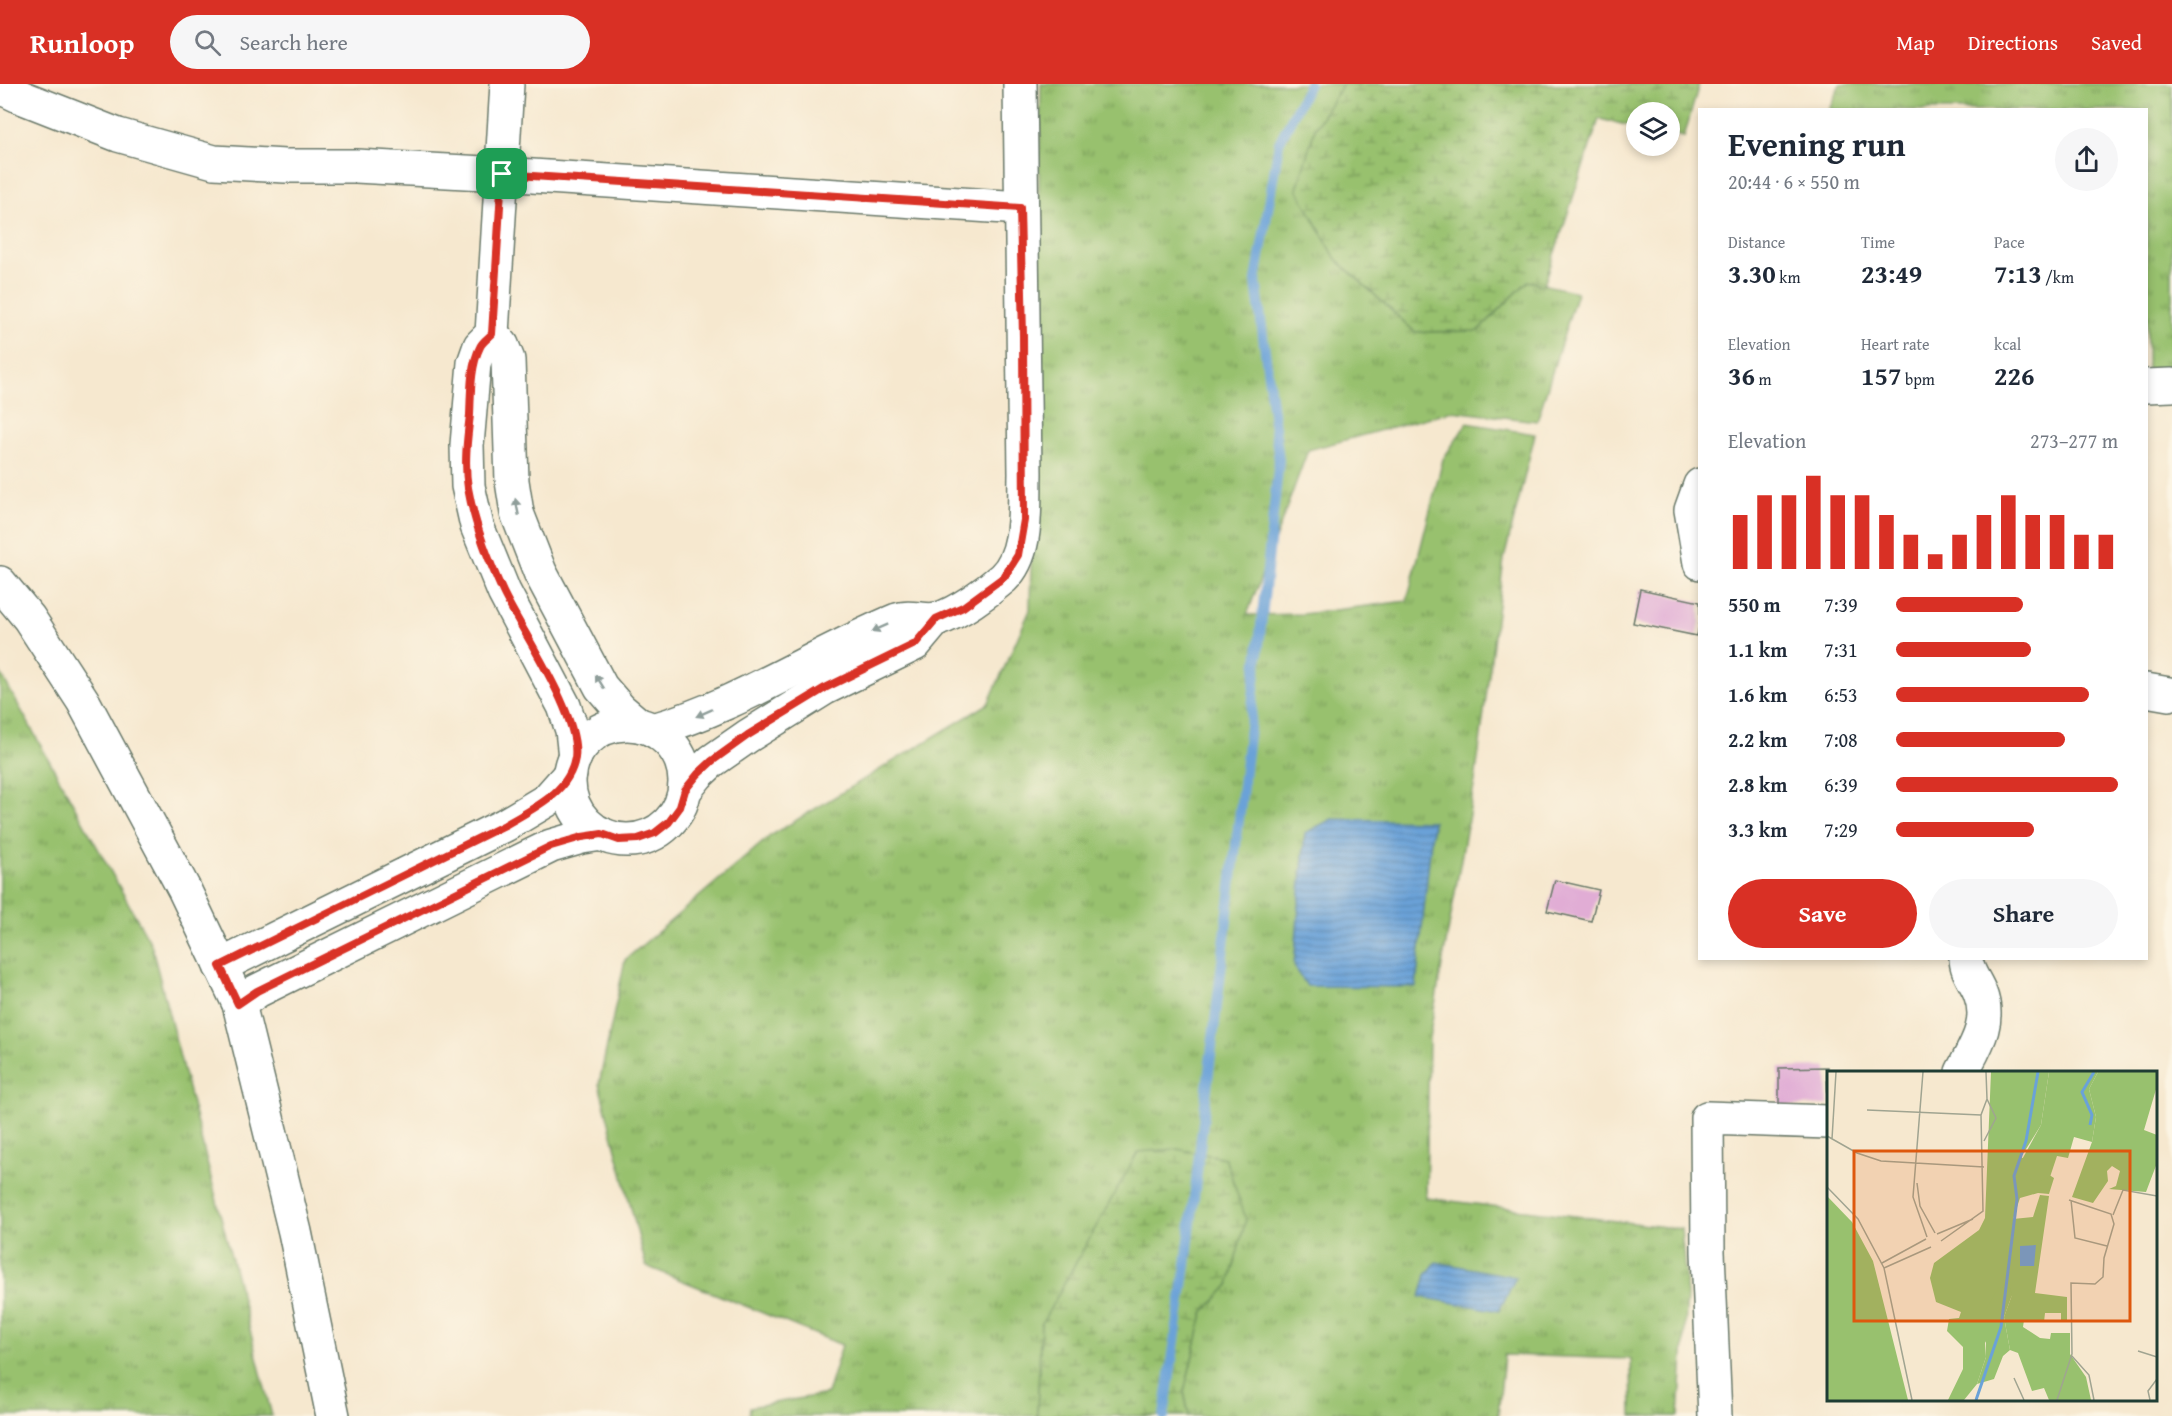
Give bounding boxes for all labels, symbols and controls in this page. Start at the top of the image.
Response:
search box [170,15,590,69]
text: Runloop [30,22,134,63]
icon: search [191,26,224,59]
text: Search here [239,26,348,58]
text: Map [1896,27,1935,58]
text: Directions [1968,27,2058,58]
text: Saved [2091,27,2142,58]
map controls [1626,102,1680,156]
button: layers [1626,102,1680,156]
text: Evening run [1728,120,1905,168]
button: share [2055,128,2118,191]
pin [476,148,527,199]
icon: arrive [485,157,518,190]
text: 20:44 · 6 × 550 m [1728,167,1860,196]
text: Distance [1728,230,1785,254]
text: Time [1861,230,1895,254]
text: Pace [1994,230,2025,254]
text: 3.30 [1728,254,1776,293]
text: 23:49 [1861,254,1922,293]
text: 7:13 [1994,254,2042,293]
text: km [1776,265,1800,289]
text: /km [2042,265,2074,289]
text: Elevation [1728,332,1791,356]
text: Heart rate [1861,332,1930,356]
text: kcal [1994,332,2021,356]
text: 36 [1728,356,1755,395]
text: 157 [1861,356,1901,395]
text: 226 [1994,356,2034,395]
text: m [1755,367,1772,391]
text: bpm [1901,367,1935,391]
text: Elevation [1728,426,1806,455]
text: 273–277 m [2030,426,2118,455]
one-way arrow [511,497,521,516]
text: 550 m [1728,590,1781,619]
text: 7:39 [1824,590,1858,619]
one-way arrow [871,624,888,633]
text: 1.1 km [1728,635,1787,664]
text: 7:31 [1824,635,1858,664]
one-way arrow [594,674,605,690]
text: 1.6 km [1728,680,1787,709]
text: 6:53 [1824,680,1858,709]
one-way arrow [695,708,713,718]
text: 2.2 km [1728,725,1787,754]
text: 7:08 [1824,725,1858,754]
text: 2.8 km [1728,770,1787,799]
text: 6:39 [1824,770,1858,799]
text: 3.3 km [1728,815,1787,844]
text: 7:29 [1824,815,1858,844]
button: Save [1728,879,1917,948]
button: Share [1929,879,2118,948]
inset map [1827,1071,2157,1401]

